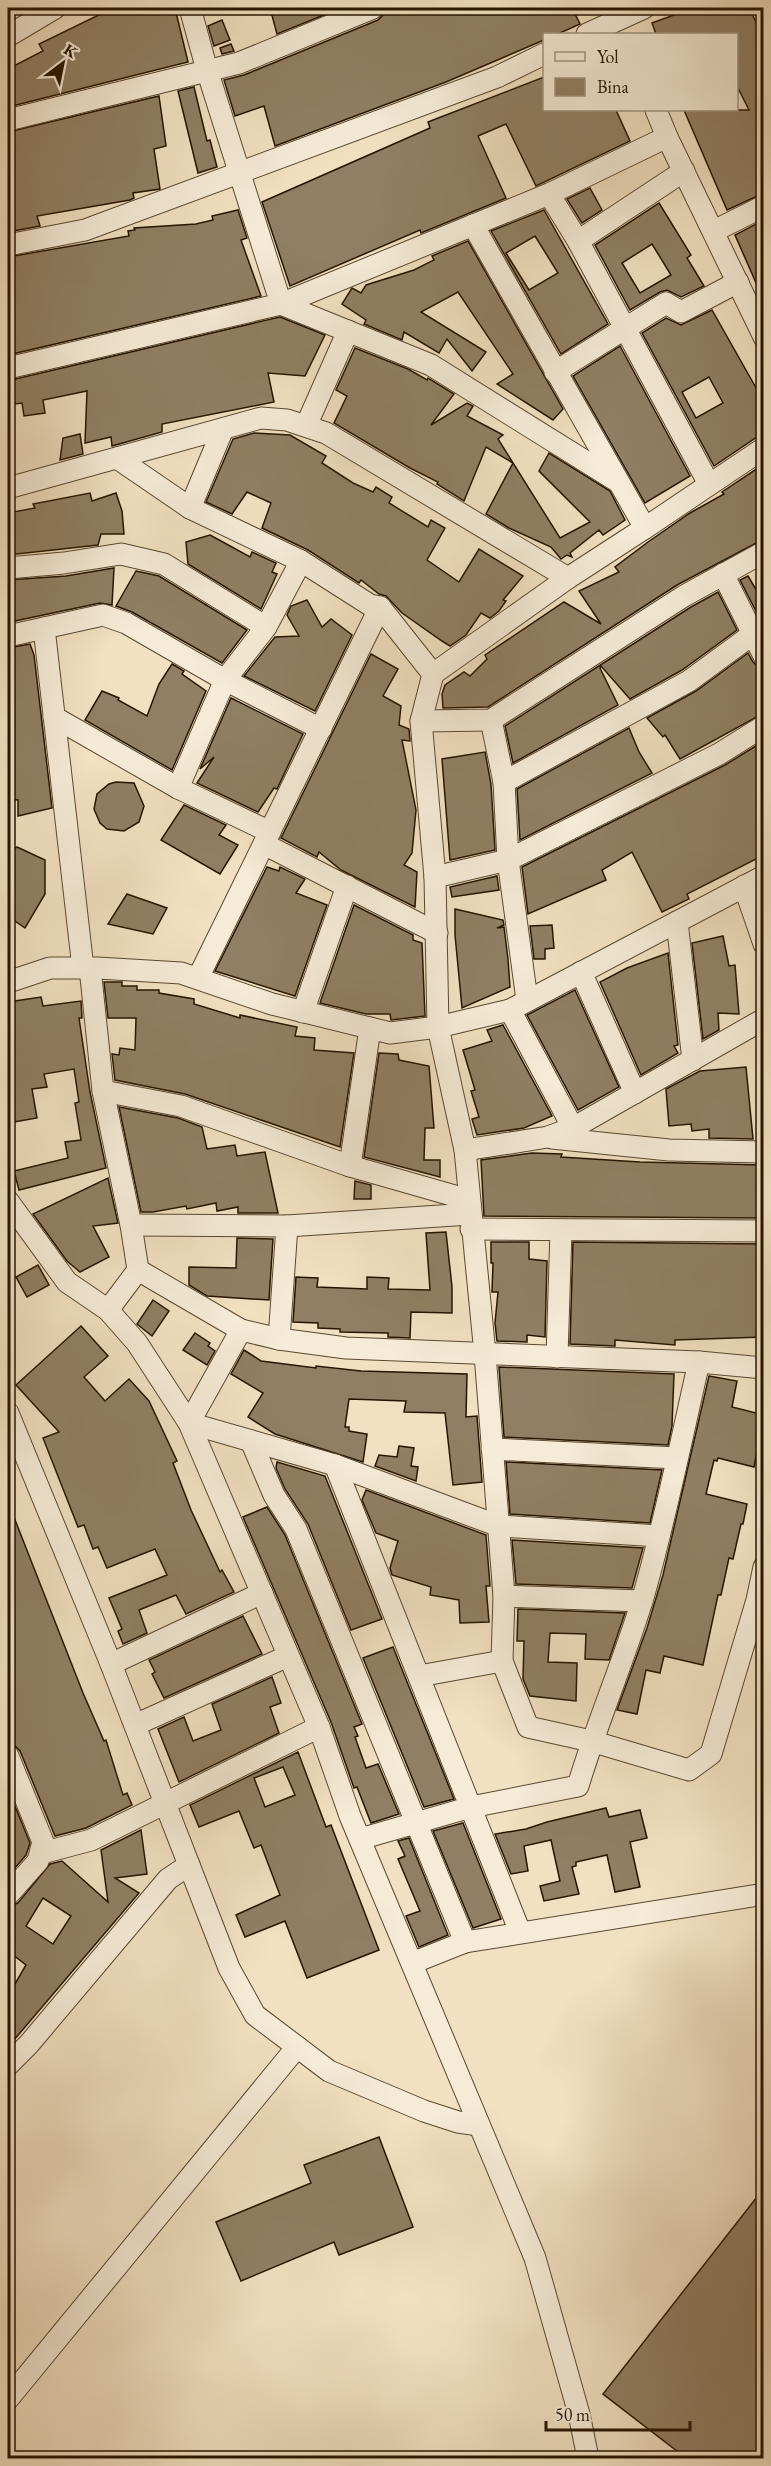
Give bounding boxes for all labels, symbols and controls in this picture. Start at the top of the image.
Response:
north arrow [33,33,93,93]
legend [543,33,738,111]
text: K [60,39,82,63]
text: Yol [597,45,619,68]
text: Bina [597,75,629,98]
scale bar [546,2394,690,2432]
text: 50 m [555,2403,590,2426]

